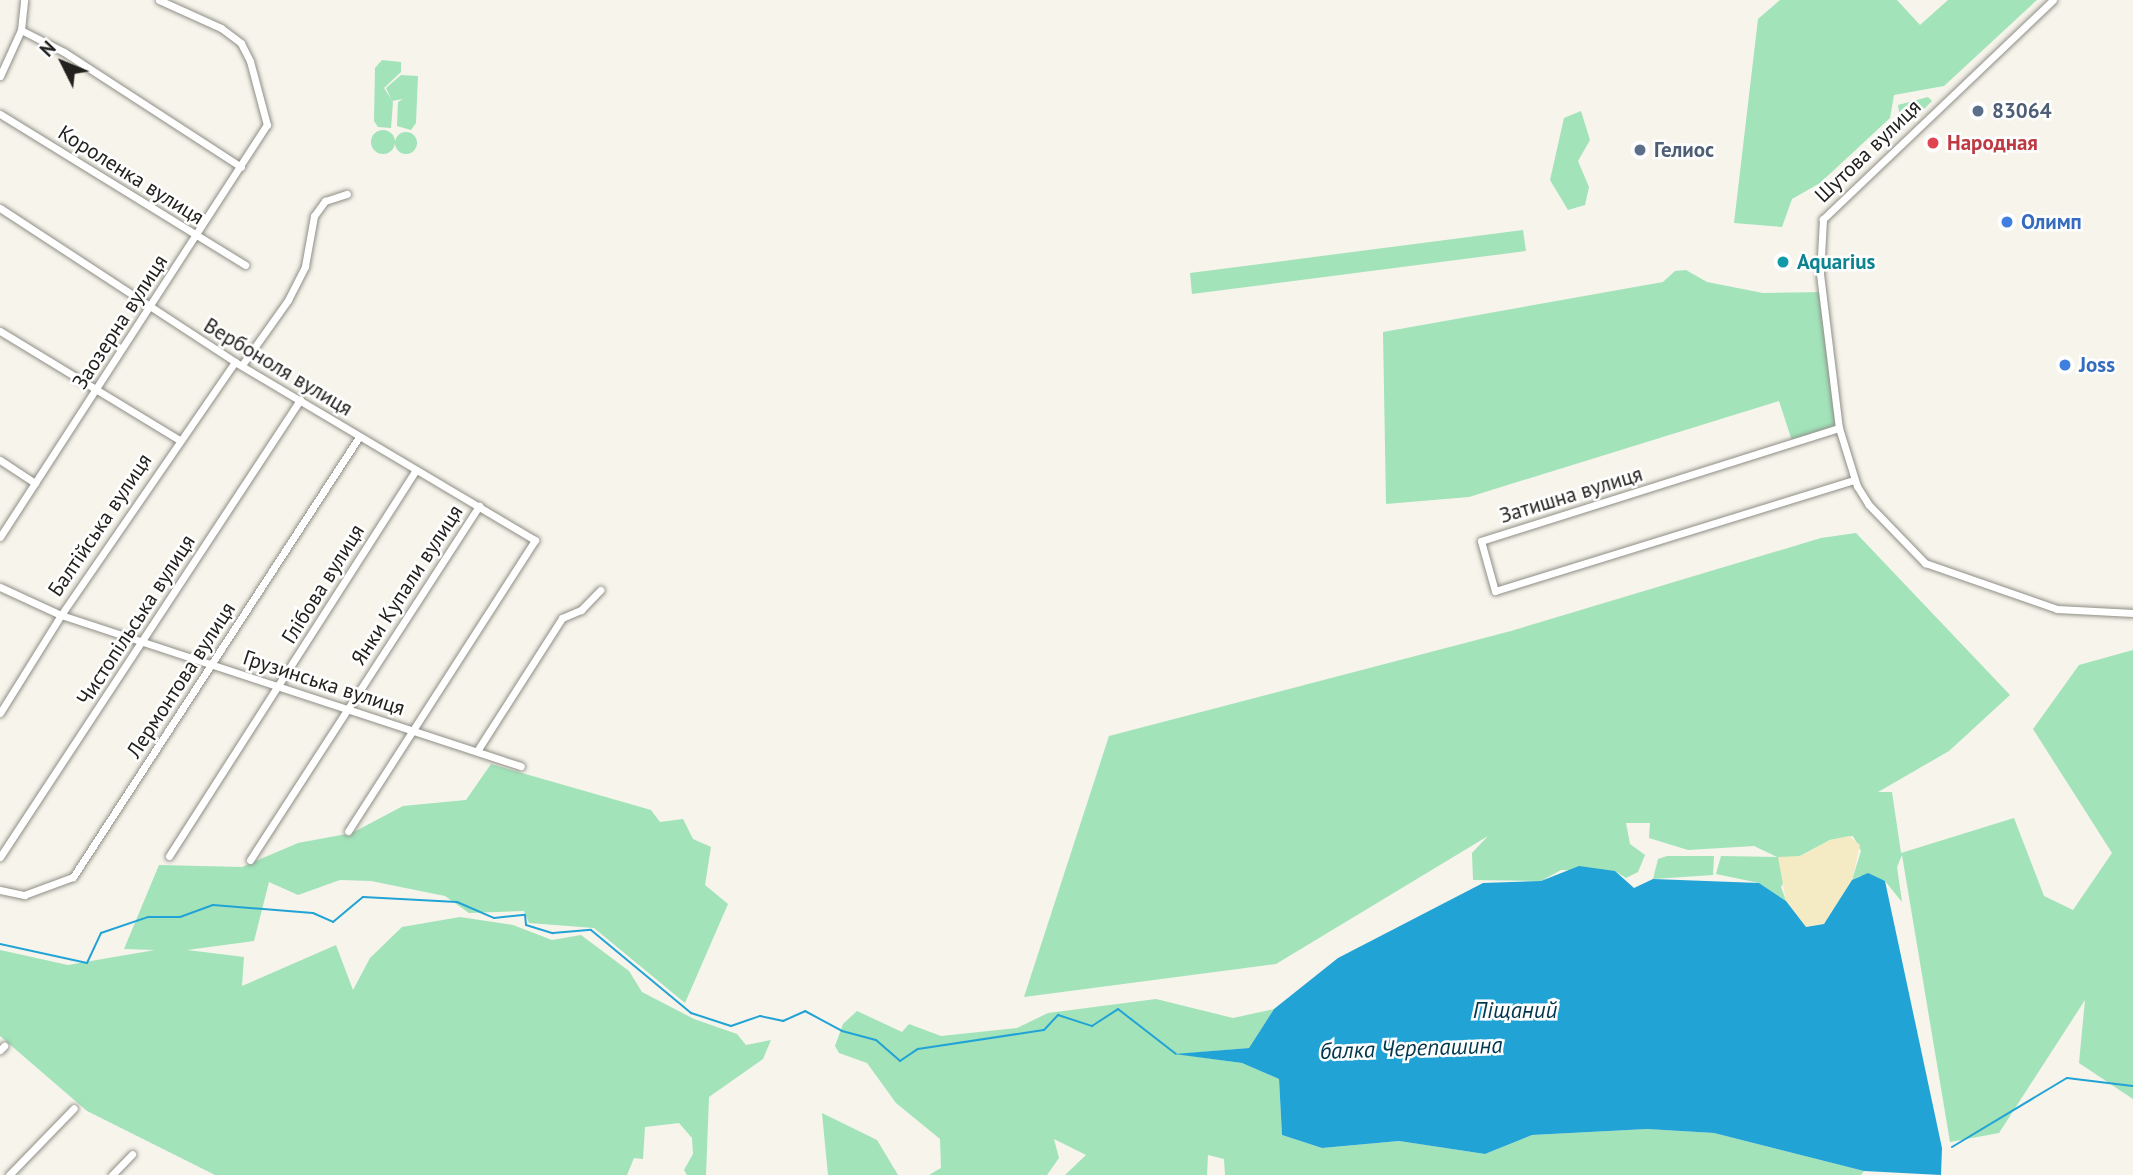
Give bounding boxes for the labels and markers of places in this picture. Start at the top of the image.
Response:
place label: 83064 [1992,98,2052,124]
marker: 83064 [1970,103,1986,119]
place label: Народная [1947,130,2038,156]
marker: Народная [1925,135,1941,151]
place label: Гелиос [1654,137,1714,163]
marker: Гелиос [1632,142,1648,158]
place label: Олимп [2021,209,2082,235]
marker: Олимп [1999,214,2015,230]
place label: Aquarius [1797,249,1875,275]
marker: Aquarius [1775,254,1791,270]
place label: Joss [2079,352,2115,378]
marker: Joss [2057,357,2073,373]

